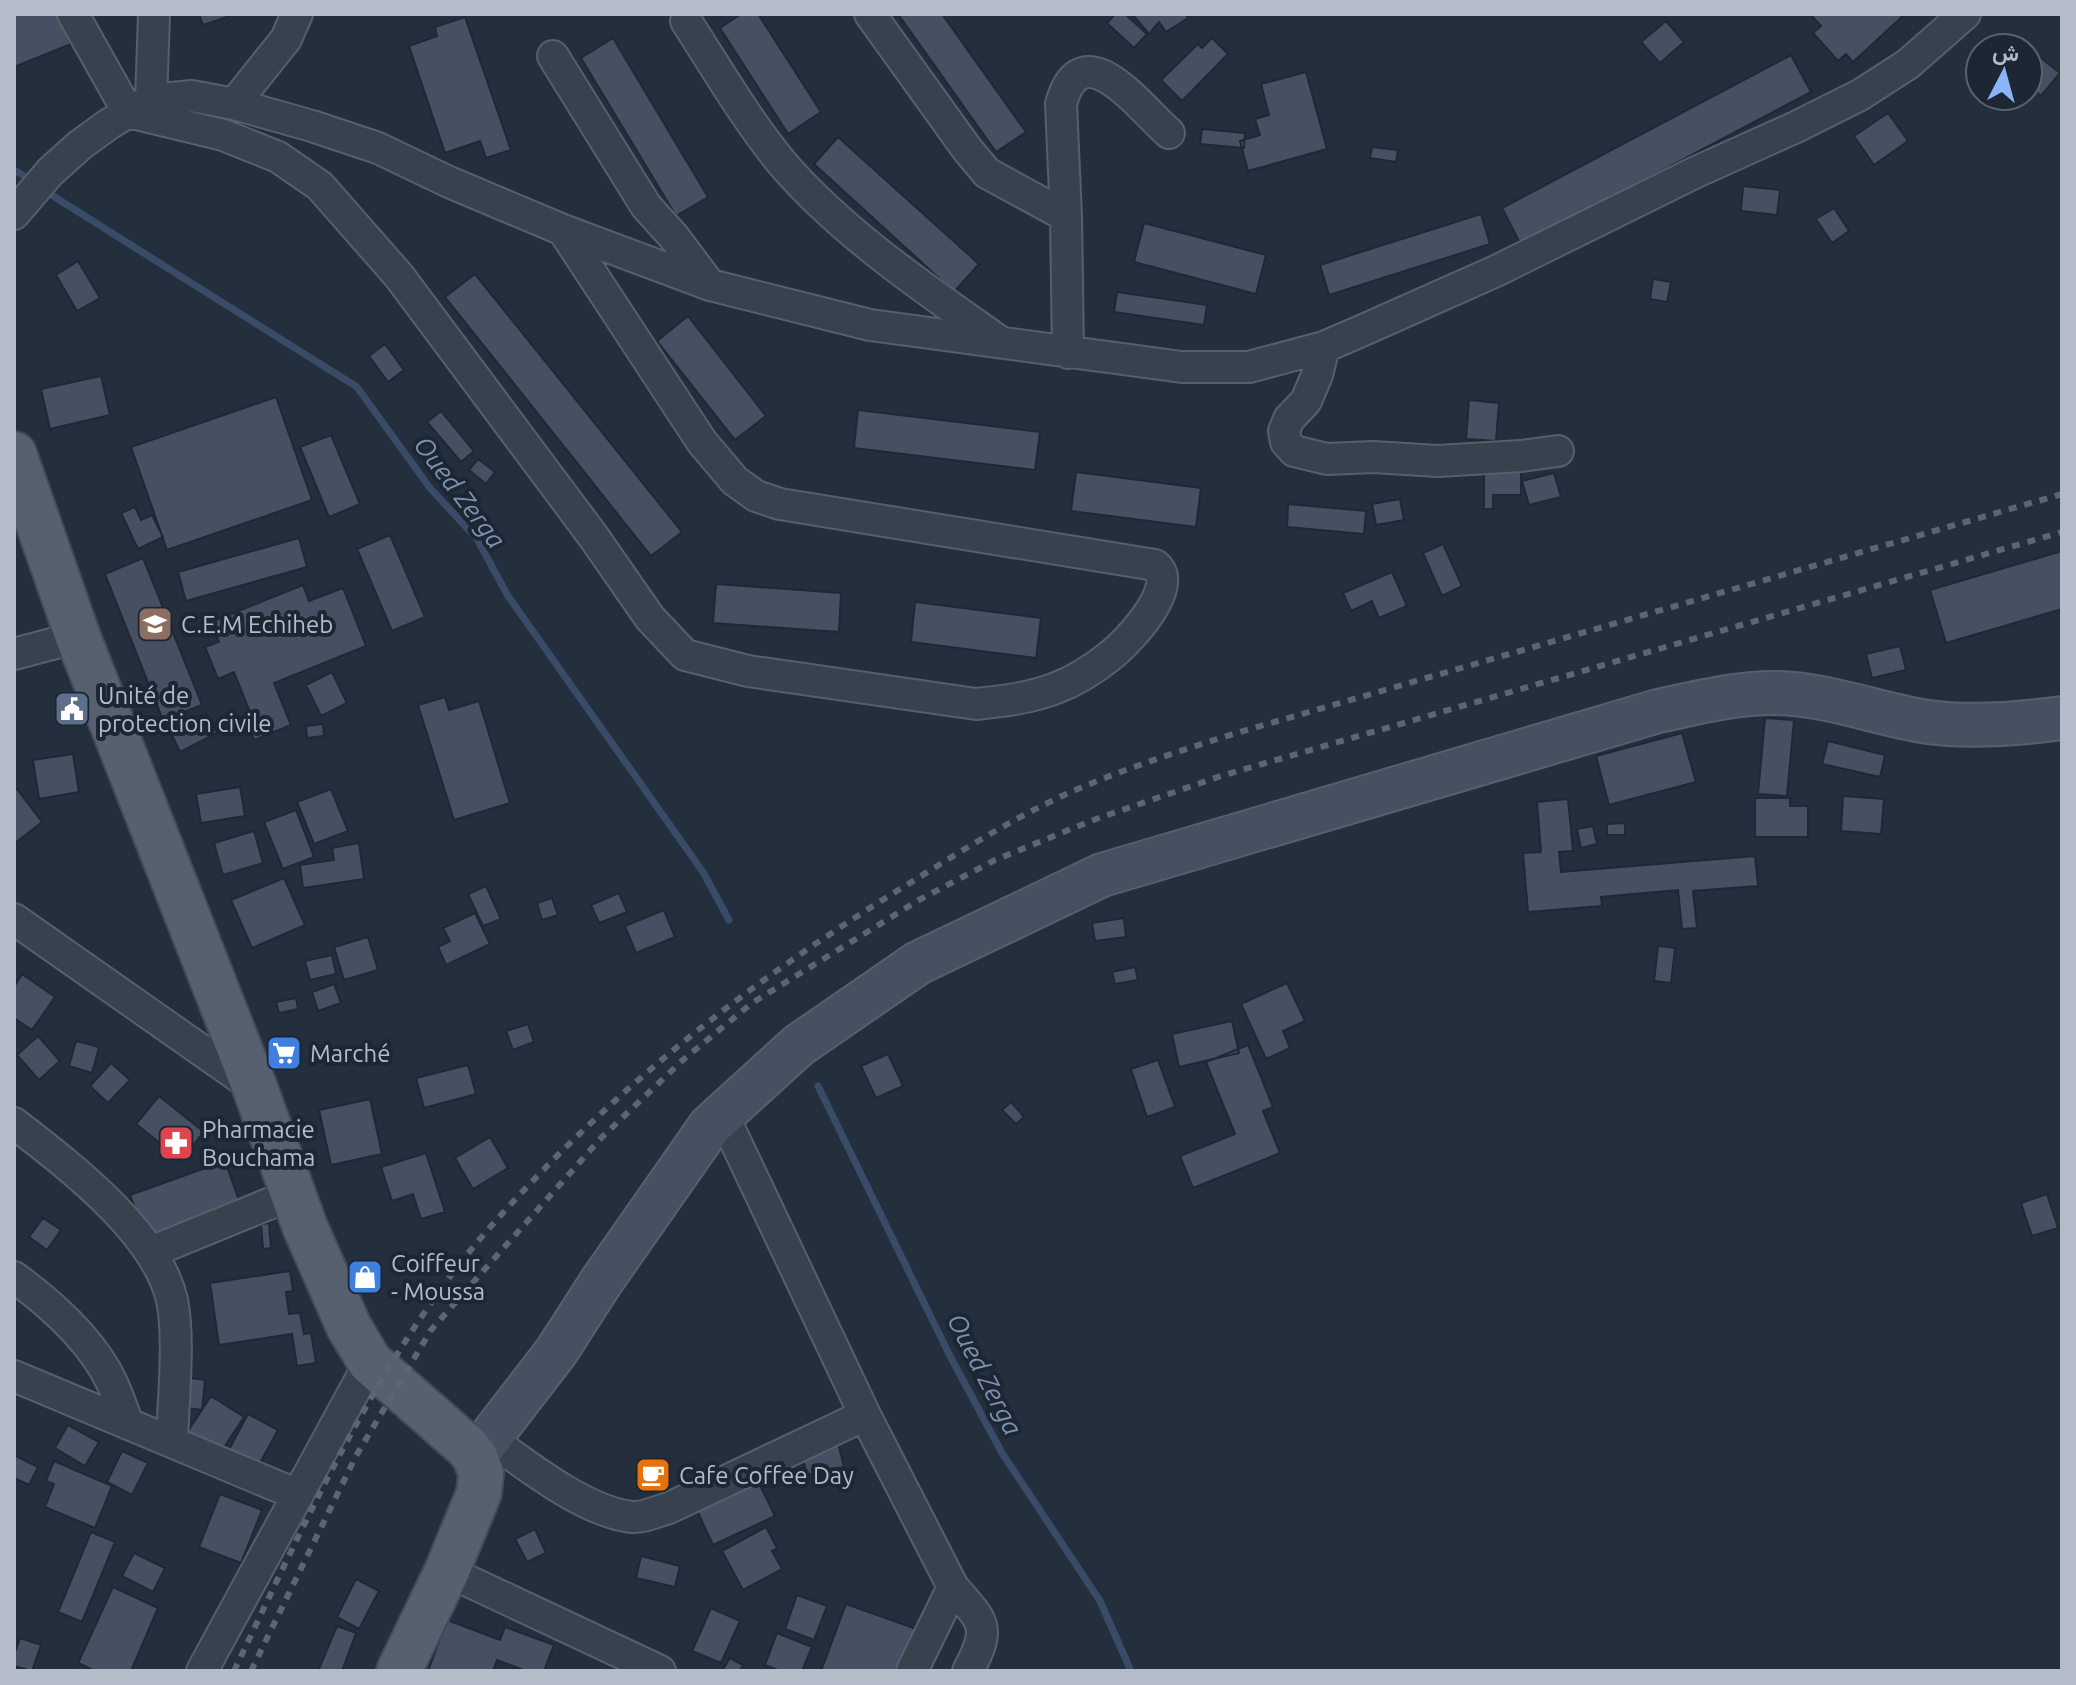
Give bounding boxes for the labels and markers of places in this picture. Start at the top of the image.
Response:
school or university icon: C.E.M Echiheb [136,605,174,643]
place label: C.E.M Echiheb [181,611,333,638]
place label: Unité de protection civile [98,682,271,737]
public building icon: Unité de protection civile [53,690,91,728]
supermarket icon: Marché [265,1034,303,1072]
place label: Marché [310,1040,390,1067]
place label: Pharmacie Bouchama [202,1116,315,1171]
pharmacy icon: Pharmacie Bouchama [157,1124,195,1162]
place label: Coiffeur - Moussa [391,1250,485,1305]
shop icon: Coiffeur - Moussa [346,1258,384,1296]
cafe icon: Cafe Coffee Day [634,1456,672,1494]
place label: Cafe Coffee Day [679,1462,854,1489]

